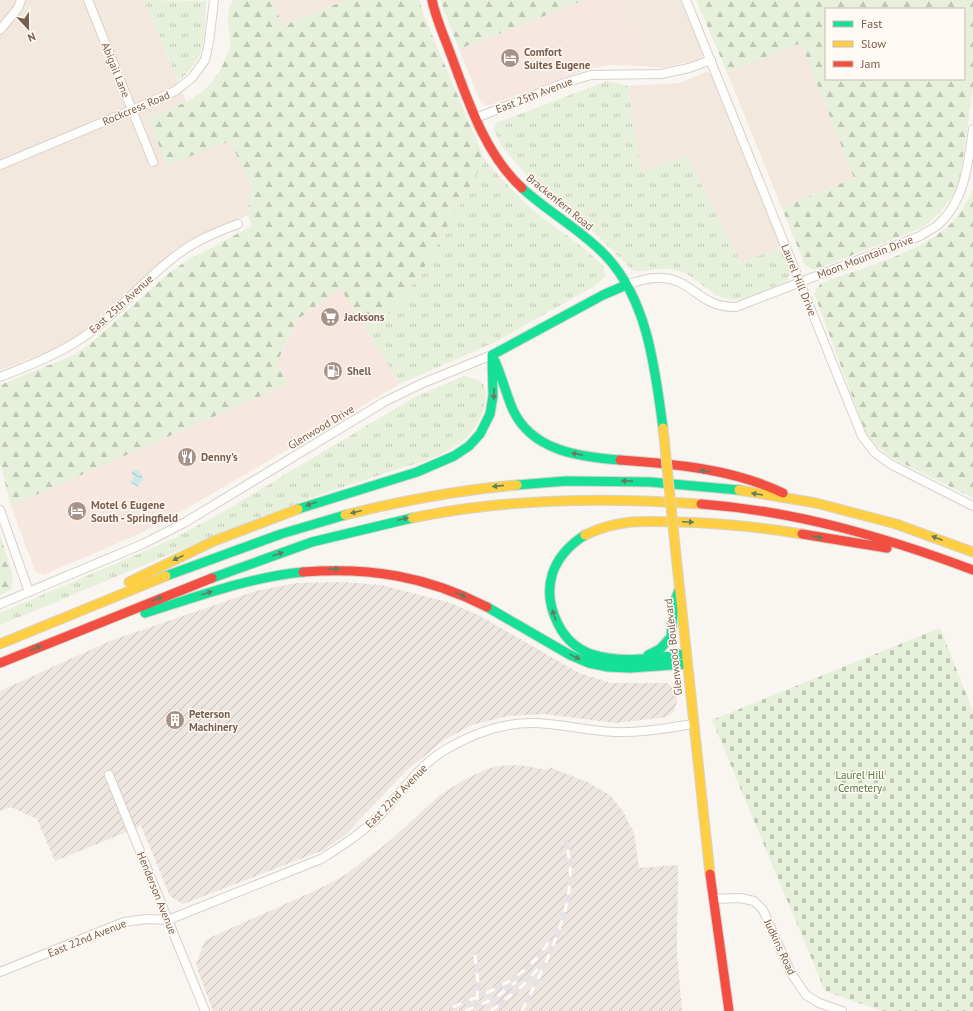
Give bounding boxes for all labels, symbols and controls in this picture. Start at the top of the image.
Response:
north arrow [8,8,48,48]
legend [825,8,965,80]
text: Fast [861,16,882,31]
text: N [26,29,38,45]
text: Slow [861,36,886,51]
street label: Abigail Lane [99,40,134,100]
place label: Comfort Suites Eugene [524,45,591,72]
hotel icon: Comfort Suites Eugene [499,47,521,69]
text: Jam [860,56,880,71]
street label: East 25th Avenue [494,74,575,116]
street label: Rockcress Road [100,88,172,128]
street label: Brackenfern Road [524,171,596,233]
street label: Moon Mountain Drive [815,232,915,282]
street label: Laurel Hill Drive [778,242,820,319]
street label: East 25th Avenue [86,271,156,336]
supermarket icon: Jacksons [319,306,341,328]
place label: Jacksons [343,310,385,324]
fuel station icon: Shell [322,360,344,382]
place label: Shell [347,364,372,378]
one-way arrow [491,388,497,401]
street label: Glenwood Drive [285,402,357,452]
restaurant icon: Denny's [176,446,198,468]
place label: Denny's [201,450,238,464]
one-way arrow [571,450,583,456]
one-way arrow [699,468,712,474]
one-way arrow [620,478,633,484]
one-way arrow [492,483,504,489]
one-way arrow [751,490,763,496]
place label: Motel 6 Eugene South - Springfield [91,498,178,525]
hotel icon: Motel 6 Eugene South - Springfield [66,500,88,522]
one-way arrow [305,501,317,507]
one-way arrow [350,509,362,515]
one-way arrow [397,516,410,522]
one-way arrow [682,519,695,525]
one-way arrow [811,534,823,540]
one-way arrow [930,534,942,540]
one-way arrow [273,550,285,556]
one-way arrow [171,556,183,562]
one-way arrow [328,566,340,573]
one-way arrow [201,590,213,596]
one-way arrow [455,592,467,598]
one-way arrow [151,596,163,602]
street label: Glenwood Boulevard [661,598,685,696]
one-way arrow [551,608,557,620]
one-way arrow [31,645,43,651]
one-way arrow [569,654,580,660]
place label: Peterson Machinery [189,707,238,734]
building icon: Peterson Machinery [164,709,186,731]
street label: East 22nd Avenue [362,761,430,831]
park label: Laurel Hill Cemetery [835,768,885,795]
street label: Henderson Avenue [134,850,180,937]
street label: East 22nd Avenue [46,916,129,960]
street label: Judkins Road [761,916,799,977]

